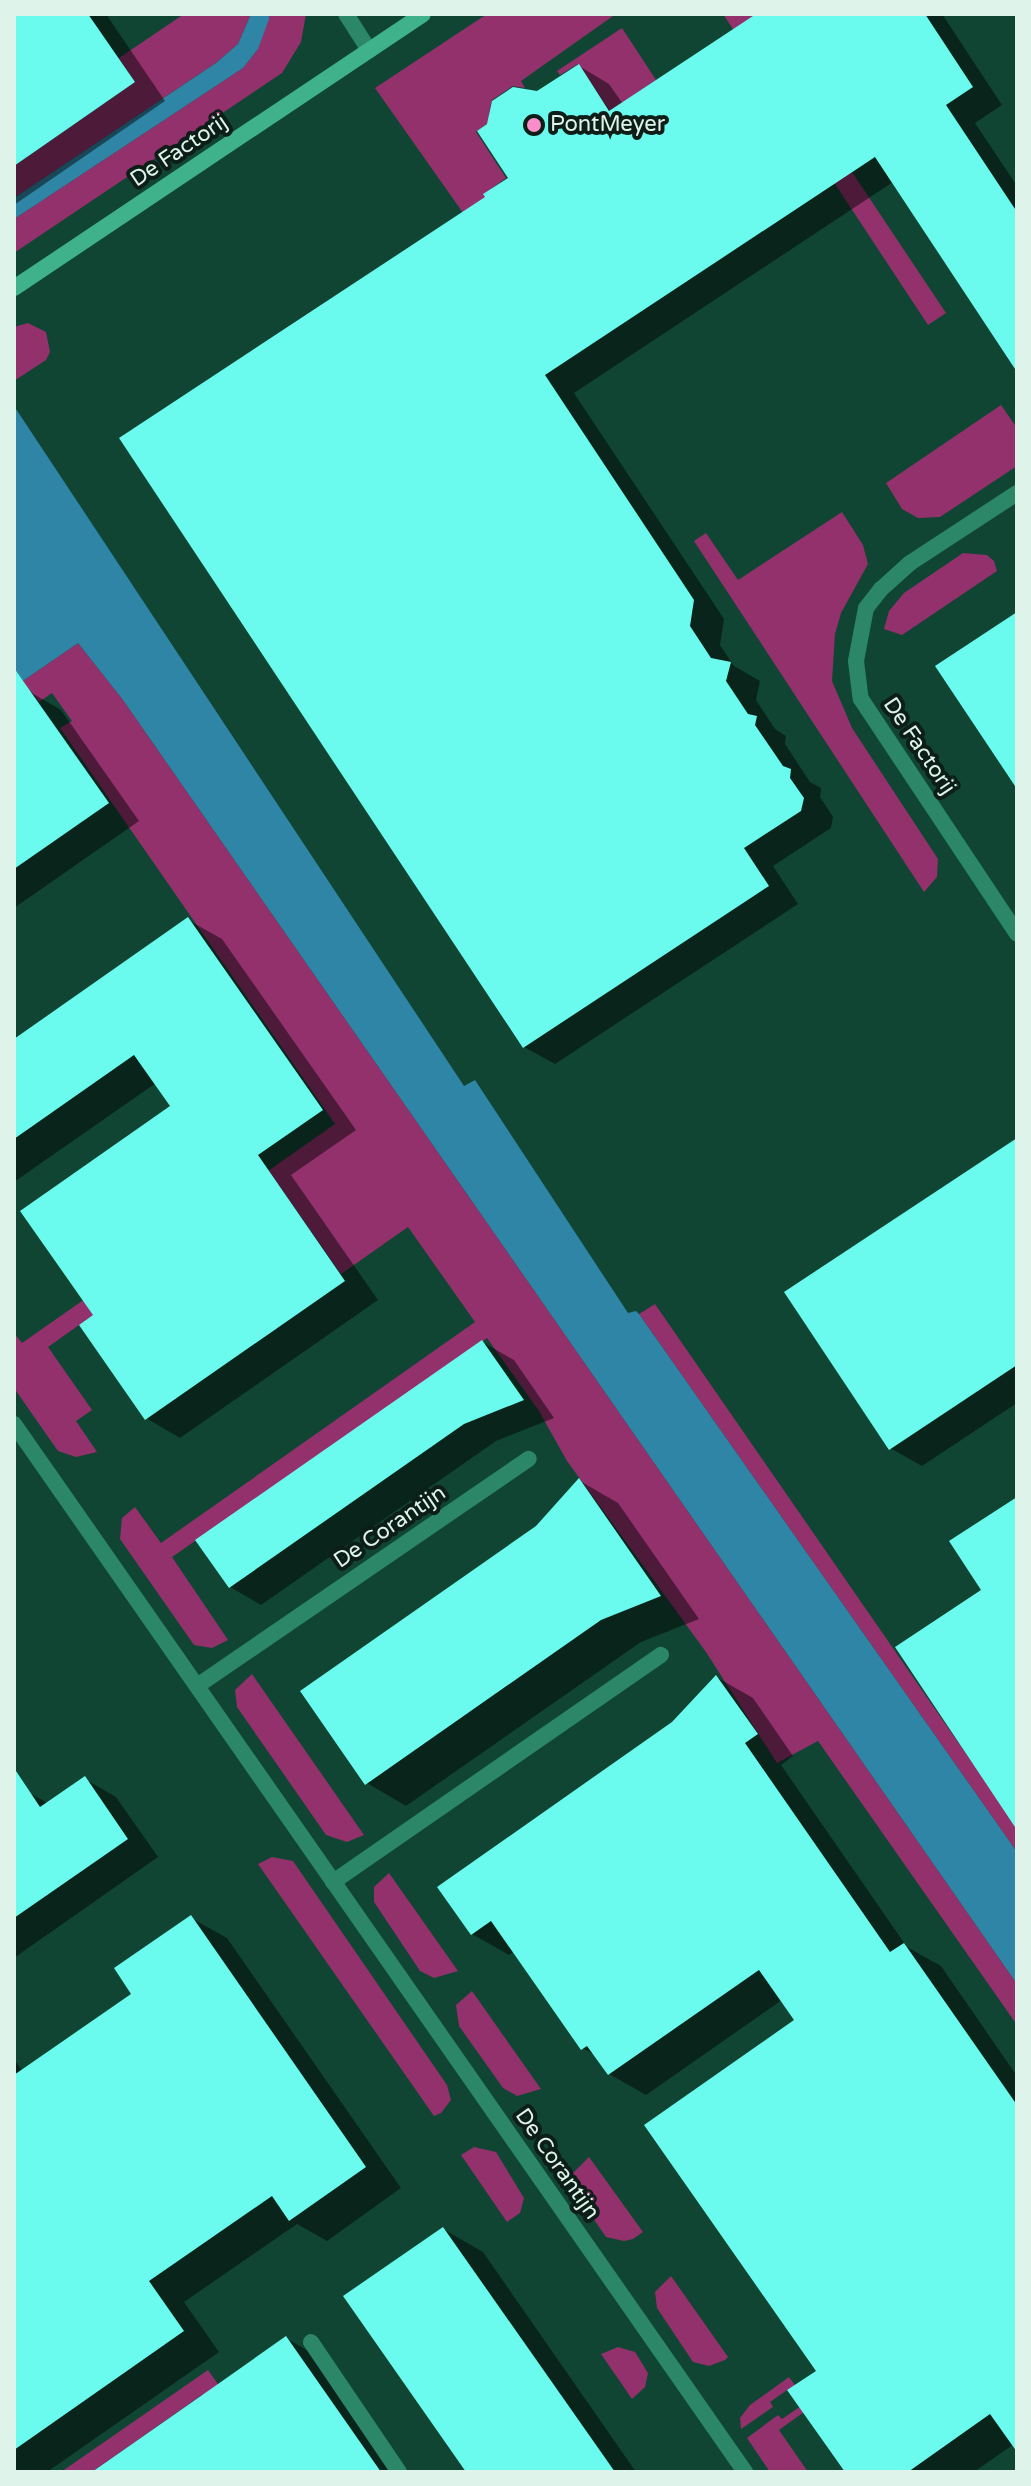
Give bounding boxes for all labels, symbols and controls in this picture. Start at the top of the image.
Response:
street label: De Factorij [126,109,232,193]
place label: PontMeyer [550,112,665,138]
marker: PontMeyer [525,116,543,134]
street label: De Factorij [877,693,961,799]
street label: De Corantijn [329,1480,451,1574]
street label: De Corantijn [509,2103,605,2225]

